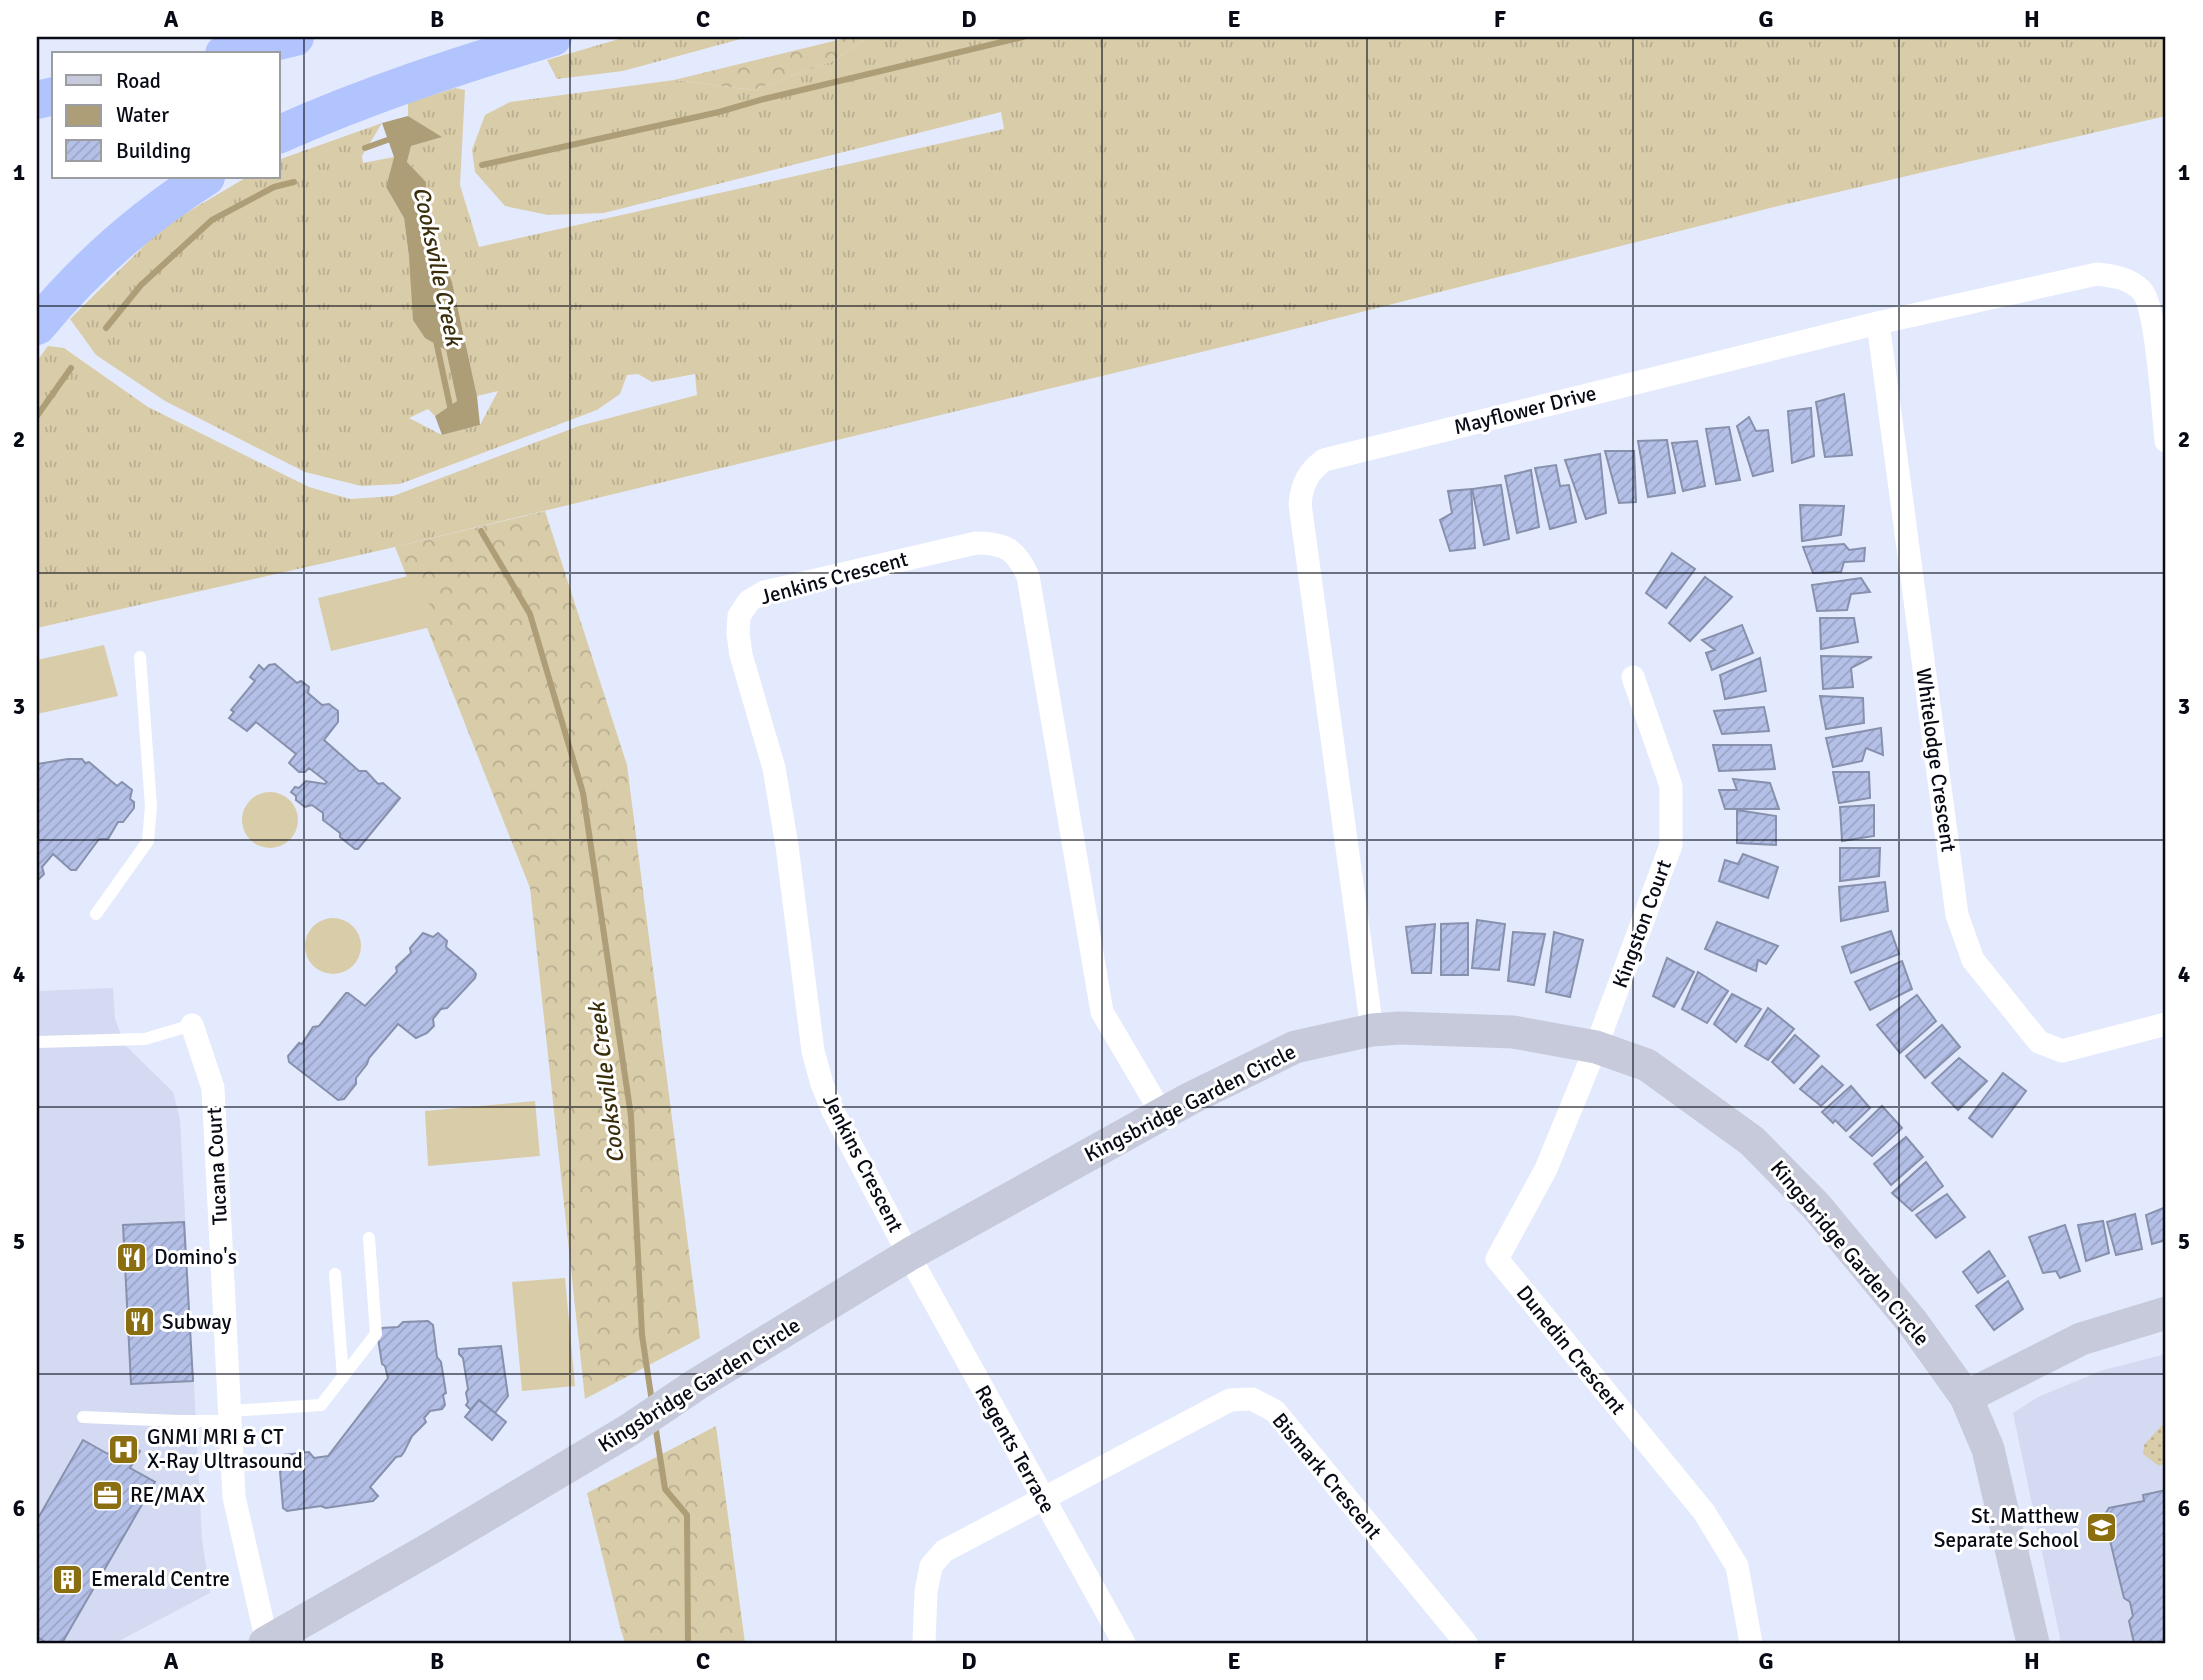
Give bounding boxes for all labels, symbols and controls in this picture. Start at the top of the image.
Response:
text: A [164,5,179,34]
text: B [430,5,444,34]
text: C [696,5,710,34]
text: D [961,5,977,34]
text: E [1227,5,1241,34]
text: F [1494,5,1506,34]
text: G [1758,5,1774,34]
text: H [2024,5,2040,34]
legend [52,52,280,178]
text: Road [116,68,161,94]
text: Water [116,102,169,128]
text: Building [116,138,191,164]
text: 1 [13,158,25,187]
text: 1 [2178,158,2190,187]
water label: Cooksville Creek [407,184,469,351]
street label: Mayflower Drive [1451,380,1599,440]
text: 2 [13,425,25,454]
text: 2 [2178,425,2190,454]
street label: Jenkins Crescent [757,546,911,610]
street label: Whitelodge Crescent [1910,666,1962,854]
text: 3 [13,692,25,721]
text: 3 [2178,692,2190,721]
street label: Kingston Court [1607,856,1677,992]
text: 4 [13,960,25,989]
text: 4 [2178,960,2190,989]
water label: Cooksville Creek [582,998,631,1165]
street label: Kingsbridge Garden Circle [1080,1038,1300,1168]
street label: Jenkins Crescent [817,1090,909,1236]
street label: Tucana Court [201,1107,233,1225]
street label: Kingsbridge Garden Circle [1765,1155,1935,1351]
text: 5 [13,1227,25,1256]
text: 5 [2178,1227,2190,1256]
restaurant icon: Domino's [114,1240,148,1274]
place label: Domino's [154,1244,237,1270]
street label: Dunedin Crescent [1511,1280,1631,1420]
restaurant icon: Subway [122,1305,156,1339]
place label: Subway [162,1309,232,1335]
street label: Kingsbridge Garden Circle [593,1312,805,1458]
street label: Regents Terrace [969,1380,1061,1518]
street label: Bismark Crescent [1267,1408,1387,1544]
place label: GNMI MRI & CT X-Ray Ultrasound [147,1424,303,1474]
hospital icon: GNMI MRI & CT X-Ray Ultrasound [107,1432,141,1466]
office icon: RE/MAX [90,1478,124,1512]
place label: RE/MAX [130,1482,205,1508]
text: 6 [13,1494,25,1523]
text: 6 [2178,1494,2190,1523]
place label: St. Matthew Separate School [1934,1503,2079,1553]
school or university icon: St. Matthew Separate School [2085,1511,2119,1545]
building icon: Emerald Centre [51,1562,85,1596]
place label: Emerald Centre [91,1566,230,1592]
text: A [164,1647,179,1676]
text: B [430,1647,444,1676]
text: C [696,1647,710,1676]
text: D [961,1647,977,1676]
text: E [1227,1647,1241,1676]
text: F [1494,1647,1506,1676]
text: G [1758,1647,1774,1676]
text: H [2024,1647,2040,1676]

